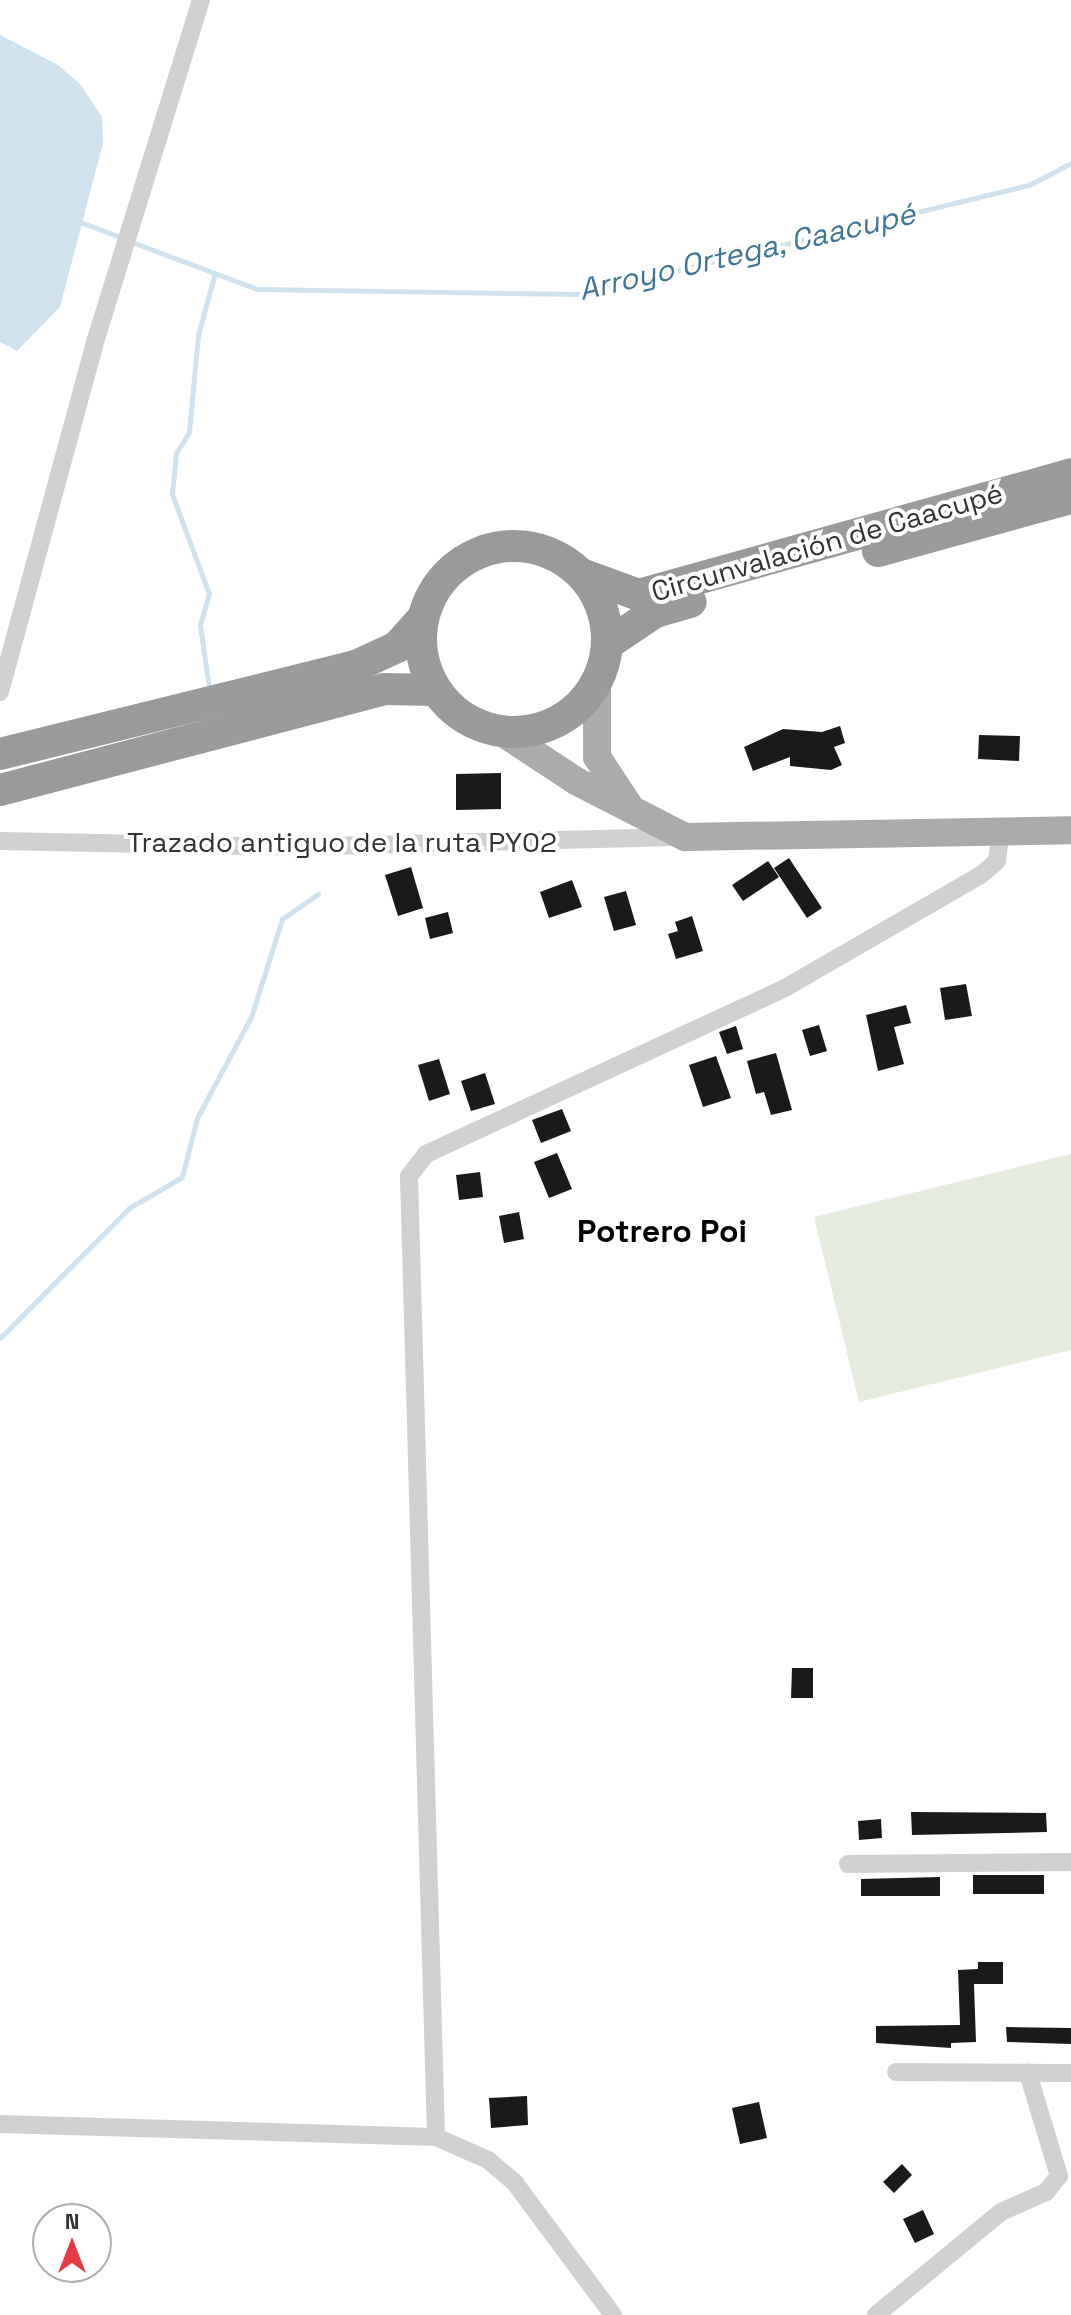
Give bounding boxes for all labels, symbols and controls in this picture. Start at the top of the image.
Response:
water label: Arroyo Ortega, Caacupé [575,196,919,308]
street label: Circunvalación de Caacupé [647,476,1007,608]
street label: Trazado antiguo de la ruta PY02 [127,825,557,859]
district label: Potrero Poi [577,1212,747,1250]
north arrow [32,2203,112,2283]
text: N [65,2207,79,2235]

